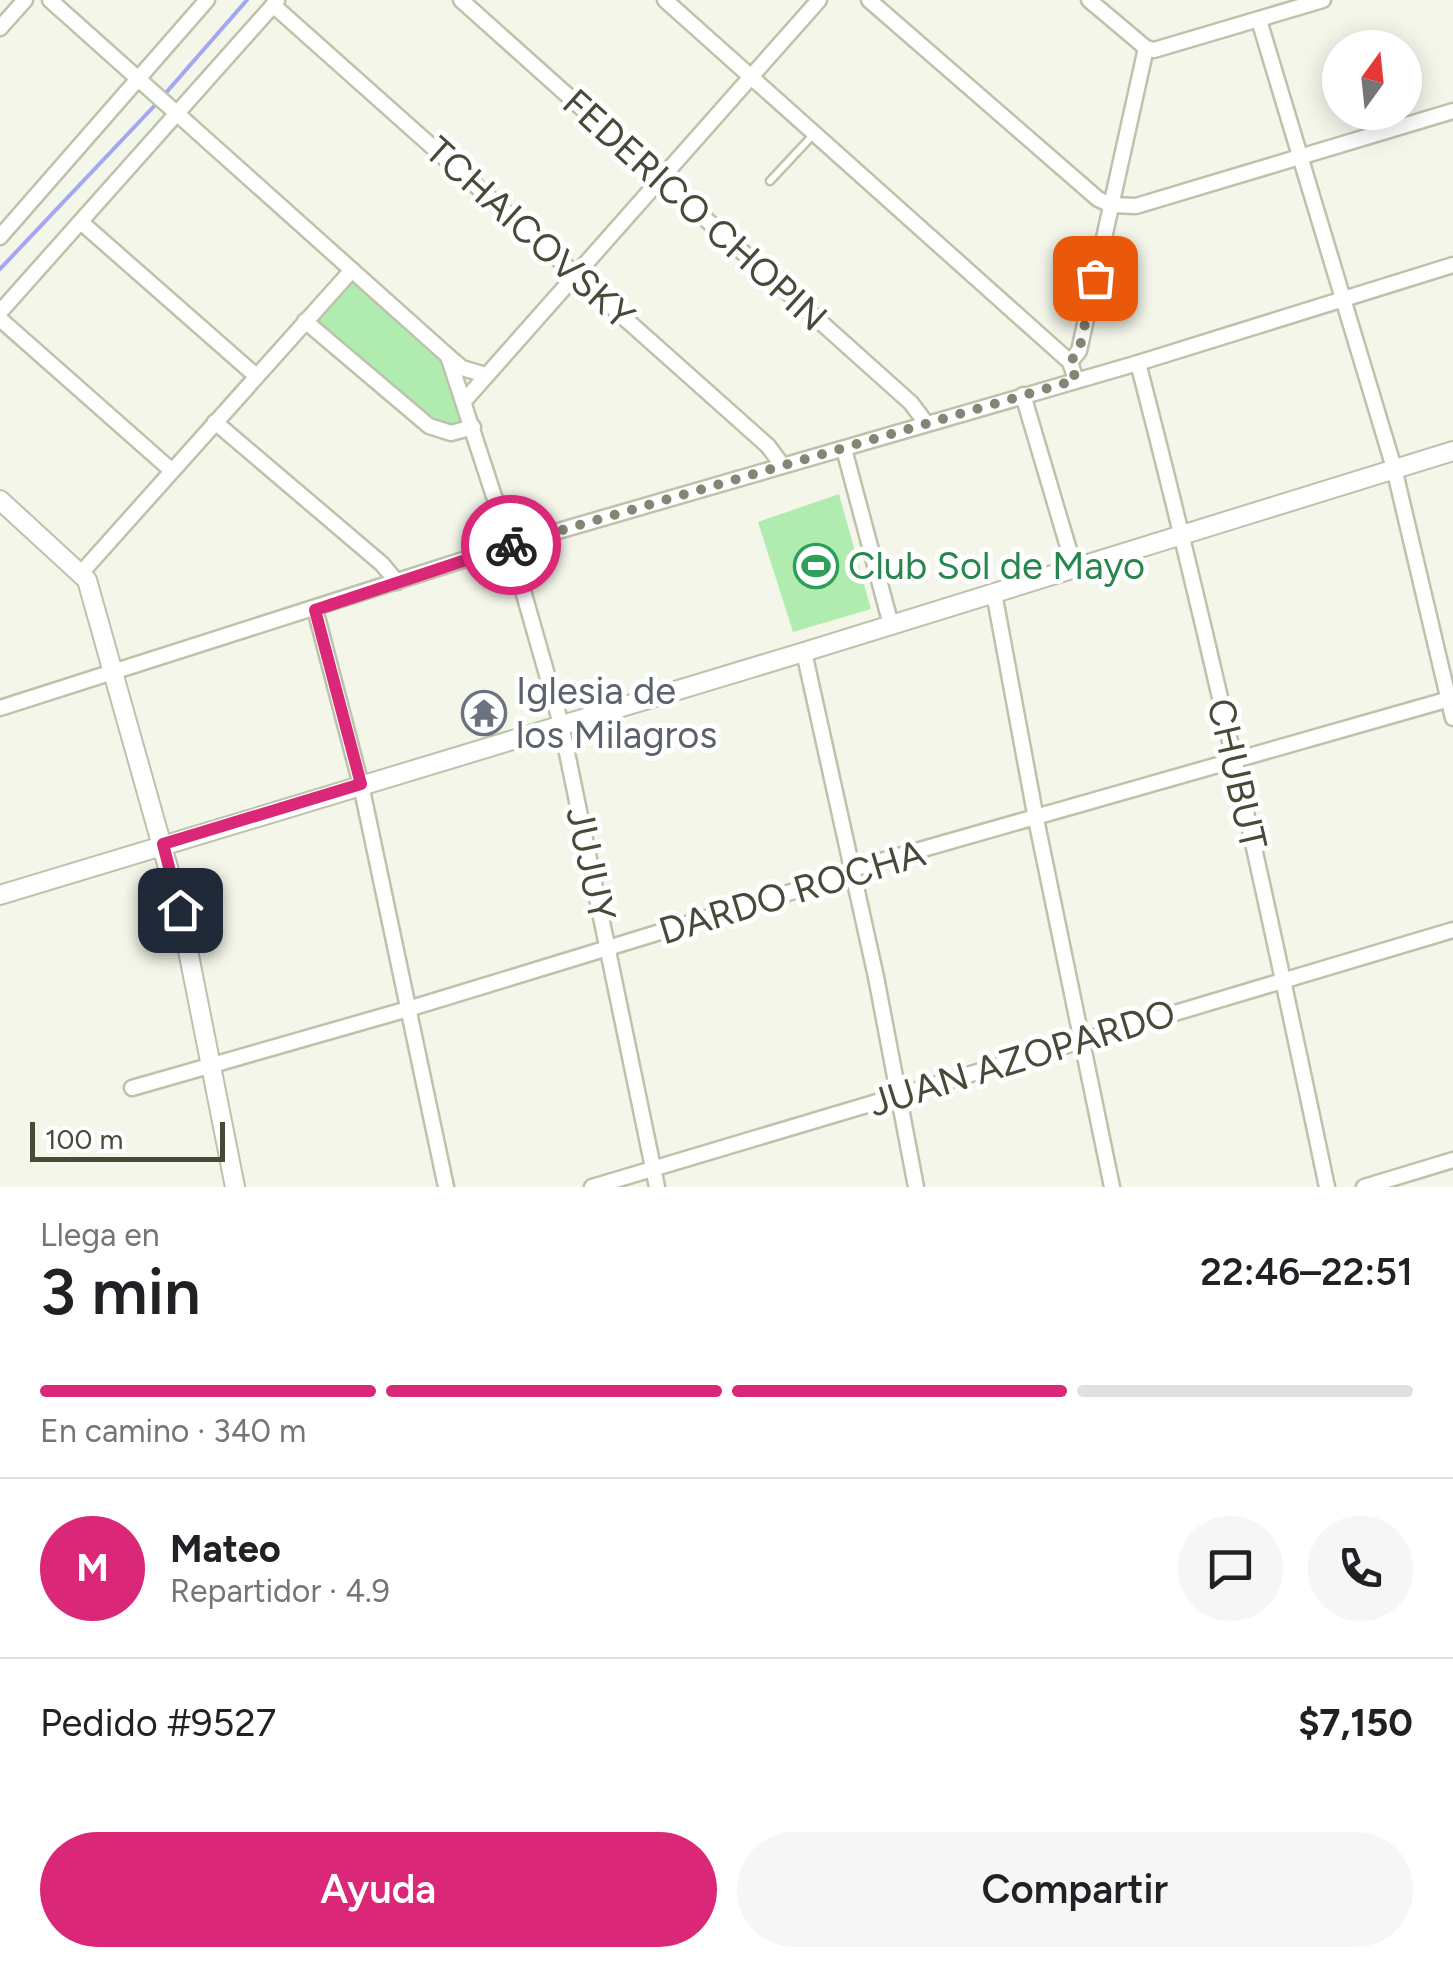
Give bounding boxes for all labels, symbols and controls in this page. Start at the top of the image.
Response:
north arrow [1322,30,1422,130]
map controls [1322,30,1422,130]
street label: FEDERICO CHOPIN [554,79,836,341]
street label: TCHAICOVSKY [416,127,644,339]
pin [1053,236,1138,321]
icon: bag [1068,251,1123,306]
courier [461,495,561,595]
icon: bike [484,518,539,573]
sports icon: Club Sol de Mayo [793,543,839,589]
place label: Club Sol de Mayo [848,543,1145,589]
place label: Iglesia de los Milagros [516,668,717,758]
temple icon: Iglesia de los Milagros [461,690,507,736]
street label: CHUBUT [1197,694,1277,854]
street label: JUJUY [556,803,626,925]
street label: DARDO ROCHA [653,830,931,954]
pin [138,868,223,953]
icon: home [153,883,208,938]
street label: JUAN AZOPARDO [863,990,1181,1126]
scale bar [30,1117,225,1162]
text: 100 m [45,1122,123,1156]
text: Llega en [40,1216,160,1254]
text: 22:46–22:51 [1200,1249,1413,1295]
text: 3 min [40,1252,201,1330]
text: En camino · 340 m [40,1412,306,1450]
button: chat [1178,1516,1283,1621]
button: phone [1308,1516,1413,1621]
text: Mateo [170,1526,281,1572]
text: M [76,1545,109,1591]
text: Repartidor · 4.9 [170,1572,390,1610]
text: Pedido #9527 [40,1700,276,1746]
text: $7,150 [1298,1700,1413,1746]
button: Ayuda [40,1832,717,1947]
button: Compartir [737,1832,1413,1947]

